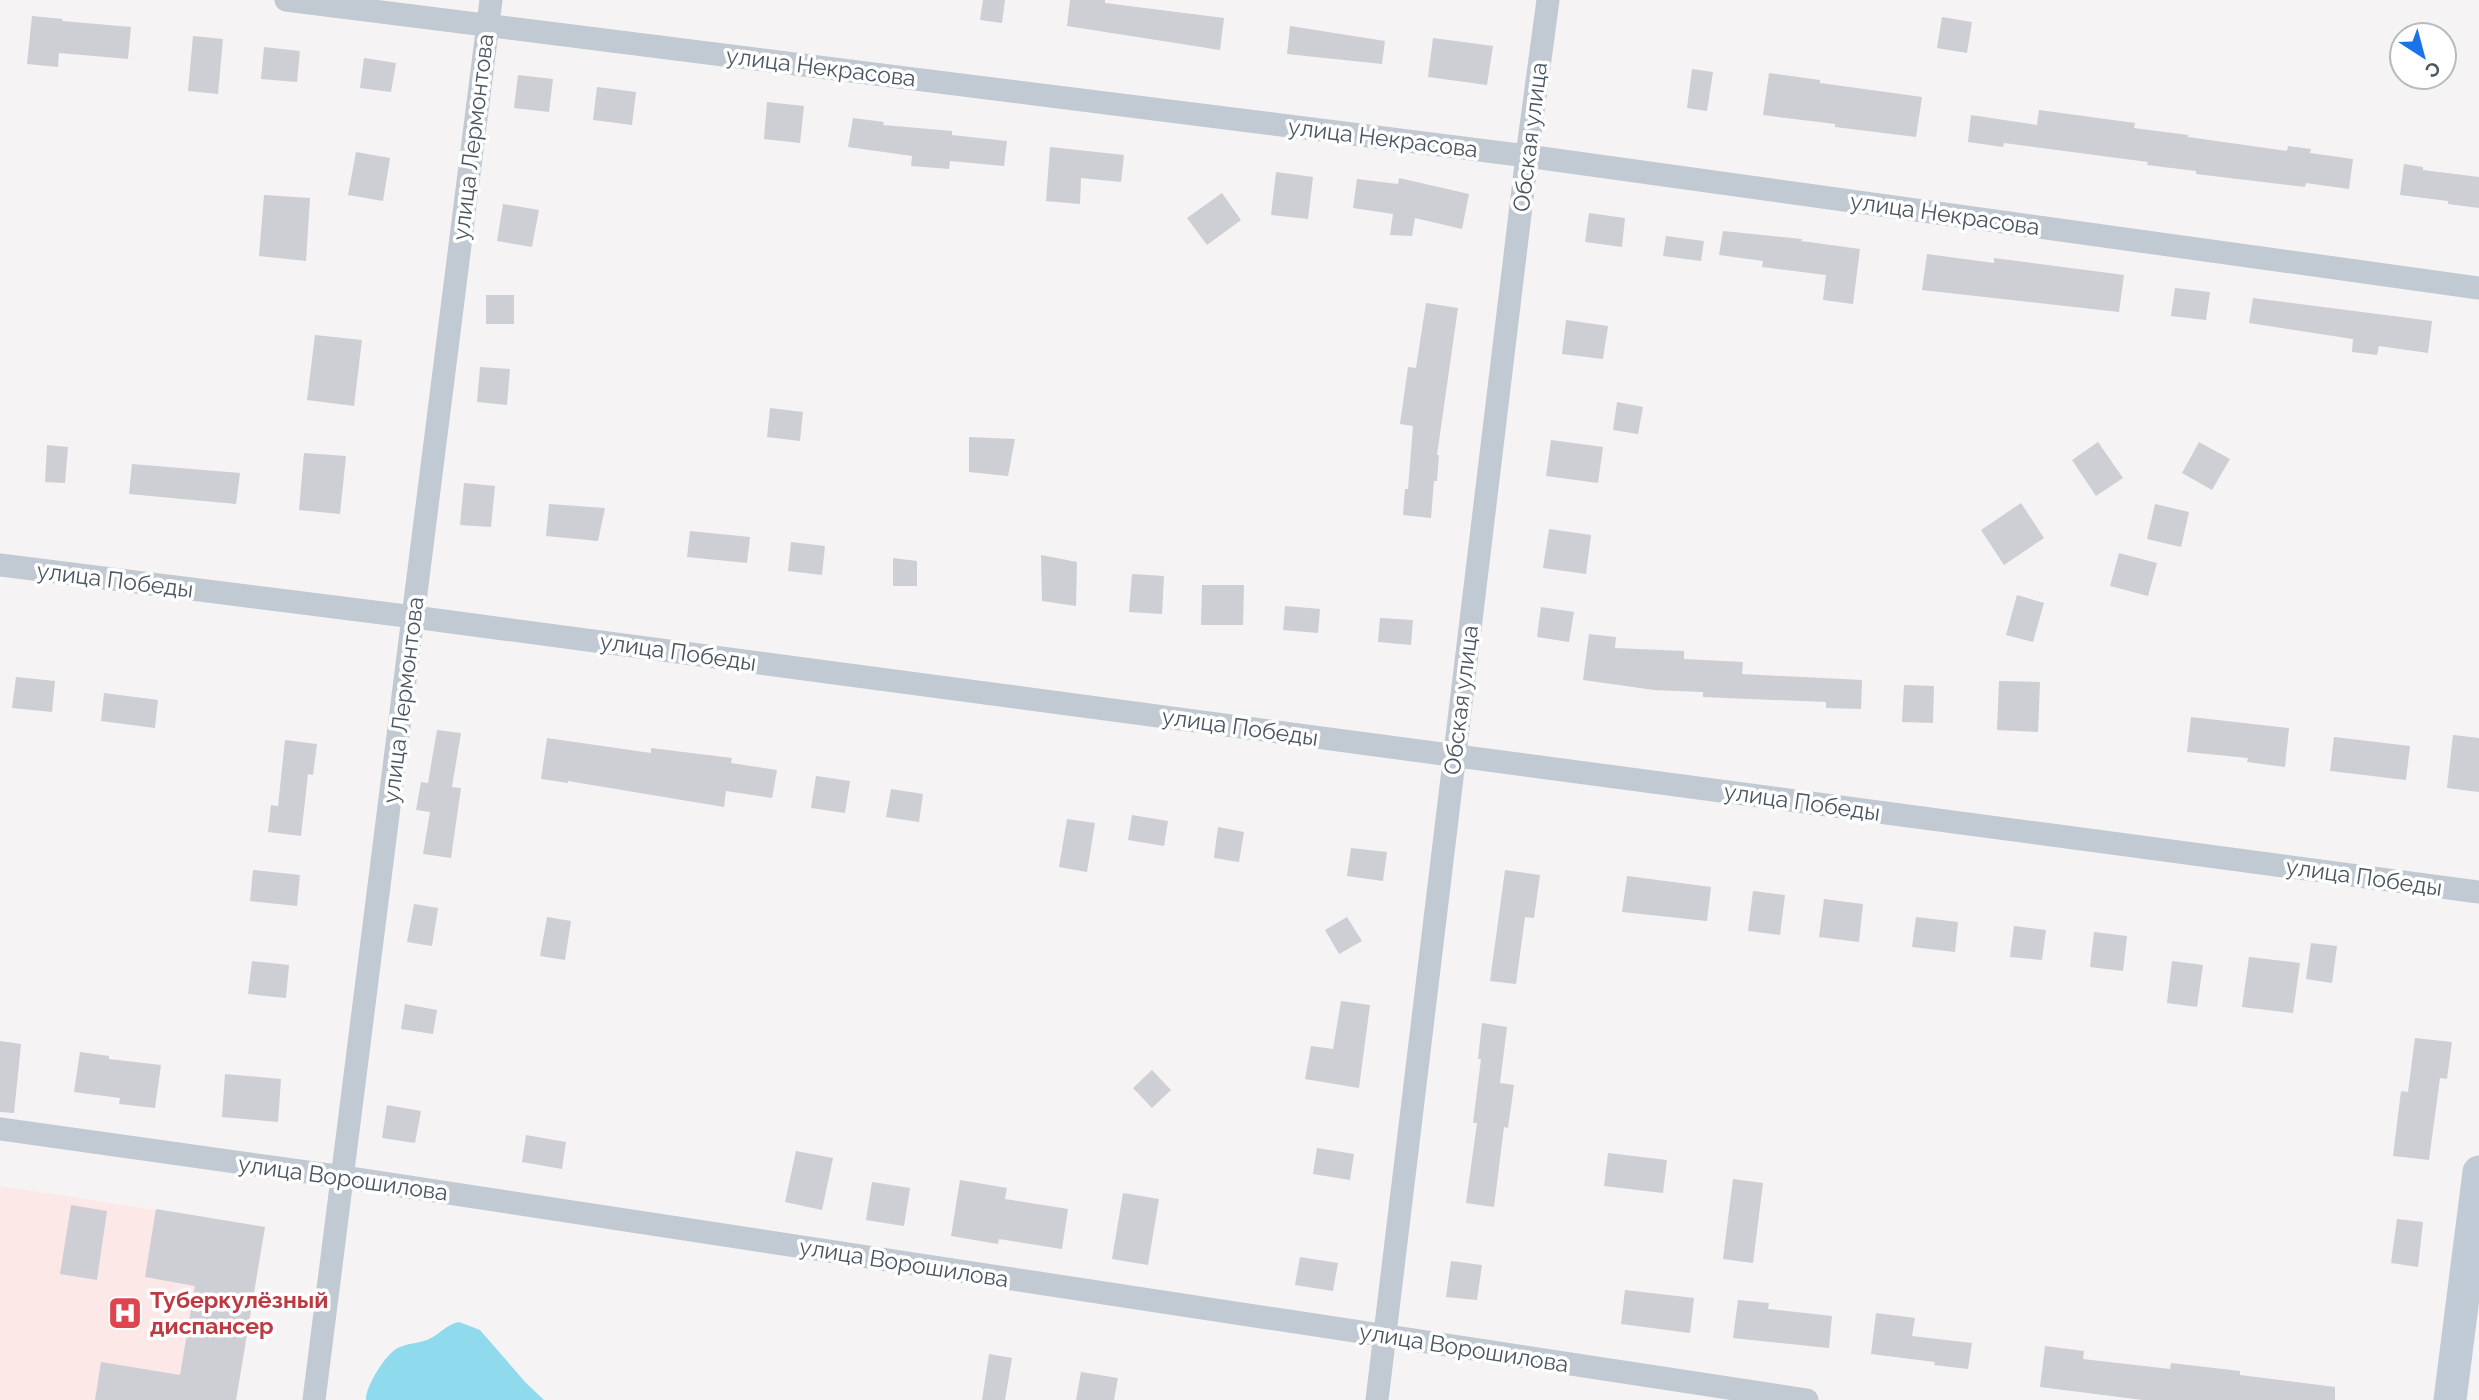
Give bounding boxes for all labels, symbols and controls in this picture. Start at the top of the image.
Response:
north arrow [2388,21,2458,91]
street label: улица Лермонтова [446,32,499,242]
street label: улица Некрасова [725,41,917,92]
text: С [2421,57,2445,82]
street label: Обская улица [1507,61,1552,213]
street label: улица Некрасова [1287,112,1479,163]
street label: улица Некрасова [1849,187,2041,240]
street label: улица Победы [35,557,195,602]
street label: улица Лермонтова [376,595,429,805]
street label: Обская улица [1438,624,1483,776]
street label: улица Победы [598,627,758,676]
street label: улица Победы [1160,702,1320,751]
street label: улица Победы [1722,777,1882,826]
street label: улица Победы [2284,852,2444,901]
street label: улица Ворошилова [236,1149,450,1206]
street label: улица Ворошилова [798,1233,1011,1292]
place label: Туберкулёзный диспансер [150,1286,328,1339]
hospital icon: Туберкулёзный диспансер [106,1294,144,1332]
street label: улица Ворошилова [1358,1318,1571,1377]

